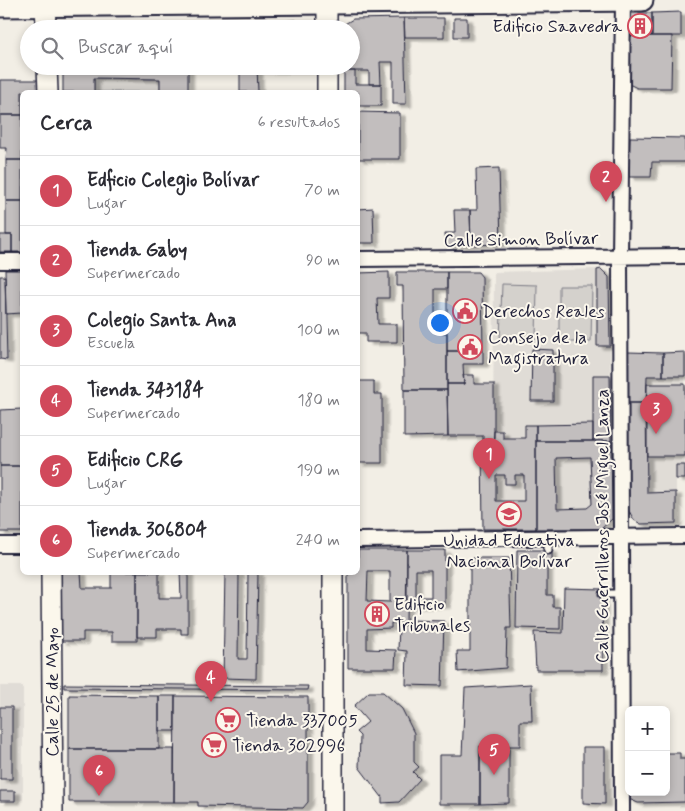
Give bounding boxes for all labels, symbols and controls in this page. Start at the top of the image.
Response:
building icon: Edificio Saavedra [627,13,653,39]
place label: Edificio Saavedra [492,15,622,39]
search box [20,20,360,75]
icon: search [38,34,66,62]
text: Buscar aquí [78,35,173,60]
text: Cerca [40,109,93,137]
text: 6 resultados [258,112,340,133]
pin: 2 [590,161,622,202]
text: Edficio Colegio Bolívar [87,168,259,193]
text: 1 [52,180,60,201]
text: 70 m [304,180,340,201]
text: Lugar [87,193,126,214]
street label: Calle Simon Bolívar [444,227,599,253]
text: Tienda Gaby [87,238,187,263]
text: 2 [52,250,60,271]
text: 90 m [306,250,340,271]
text: Supermercado [87,263,180,284]
public building icon: Derechos Reales [452,298,478,324]
place label: Derechos Reales [482,300,605,324]
text: Colegio Santa Ana [87,308,236,333]
your location [427,310,453,336]
text: 3 [52,320,60,341]
text: 100 m [297,320,340,341]
place label: Consejo de la Magistratura [488,326,589,373]
text: Escuela [87,333,135,354]
public building icon: Consejo de la Magistratura [457,334,483,360]
text: Tienda 343184 [87,378,204,403]
street label: Calle Guerrilleros José Miguel Lanza [591,389,617,663]
text: 4 [51,390,61,411]
text: 180 m [297,390,340,411]
pin: 3 [640,393,672,434]
text: Supermercado [87,403,180,424]
pin: 1 [473,438,505,479]
text: Edificio CRG [87,448,183,473]
text: 5 [51,460,61,481]
text: 190 m [297,460,340,481]
text: Lugar [87,473,126,494]
school or university icon: Unidad Educativa Nacional Bolívar [496,501,522,527]
text: Tienda 306804 [87,518,207,543]
place label: Unidad Educativa Nacional Bolívar [443,529,575,574]
text: 6 [52,530,60,551]
text: 240 m [296,530,340,551]
text: Supermercado [87,543,180,564]
place label: Edificio Tribunales [394,593,470,638]
building icon: Edificio Tribunales [364,601,390,627]
street label: Calle 25 de Mayo [41,627,65,757]
pin: 4 [195,661,227,702]
map controls [625,706,670,796]
button: + [625,706,670,751]
supermarket icon: Tienda 337005 [215,707,241,733]
place label: Tienda 337005 [246,709,358,733]
supermarket icon: Tienda 302996 [201,732,227,758]
place label: Tienda 302996 [232,734,345,758]
pin: 5 [478,734,510,775]
button: − [625,751,670,796]
pin: 6 [83,755,115,796]

